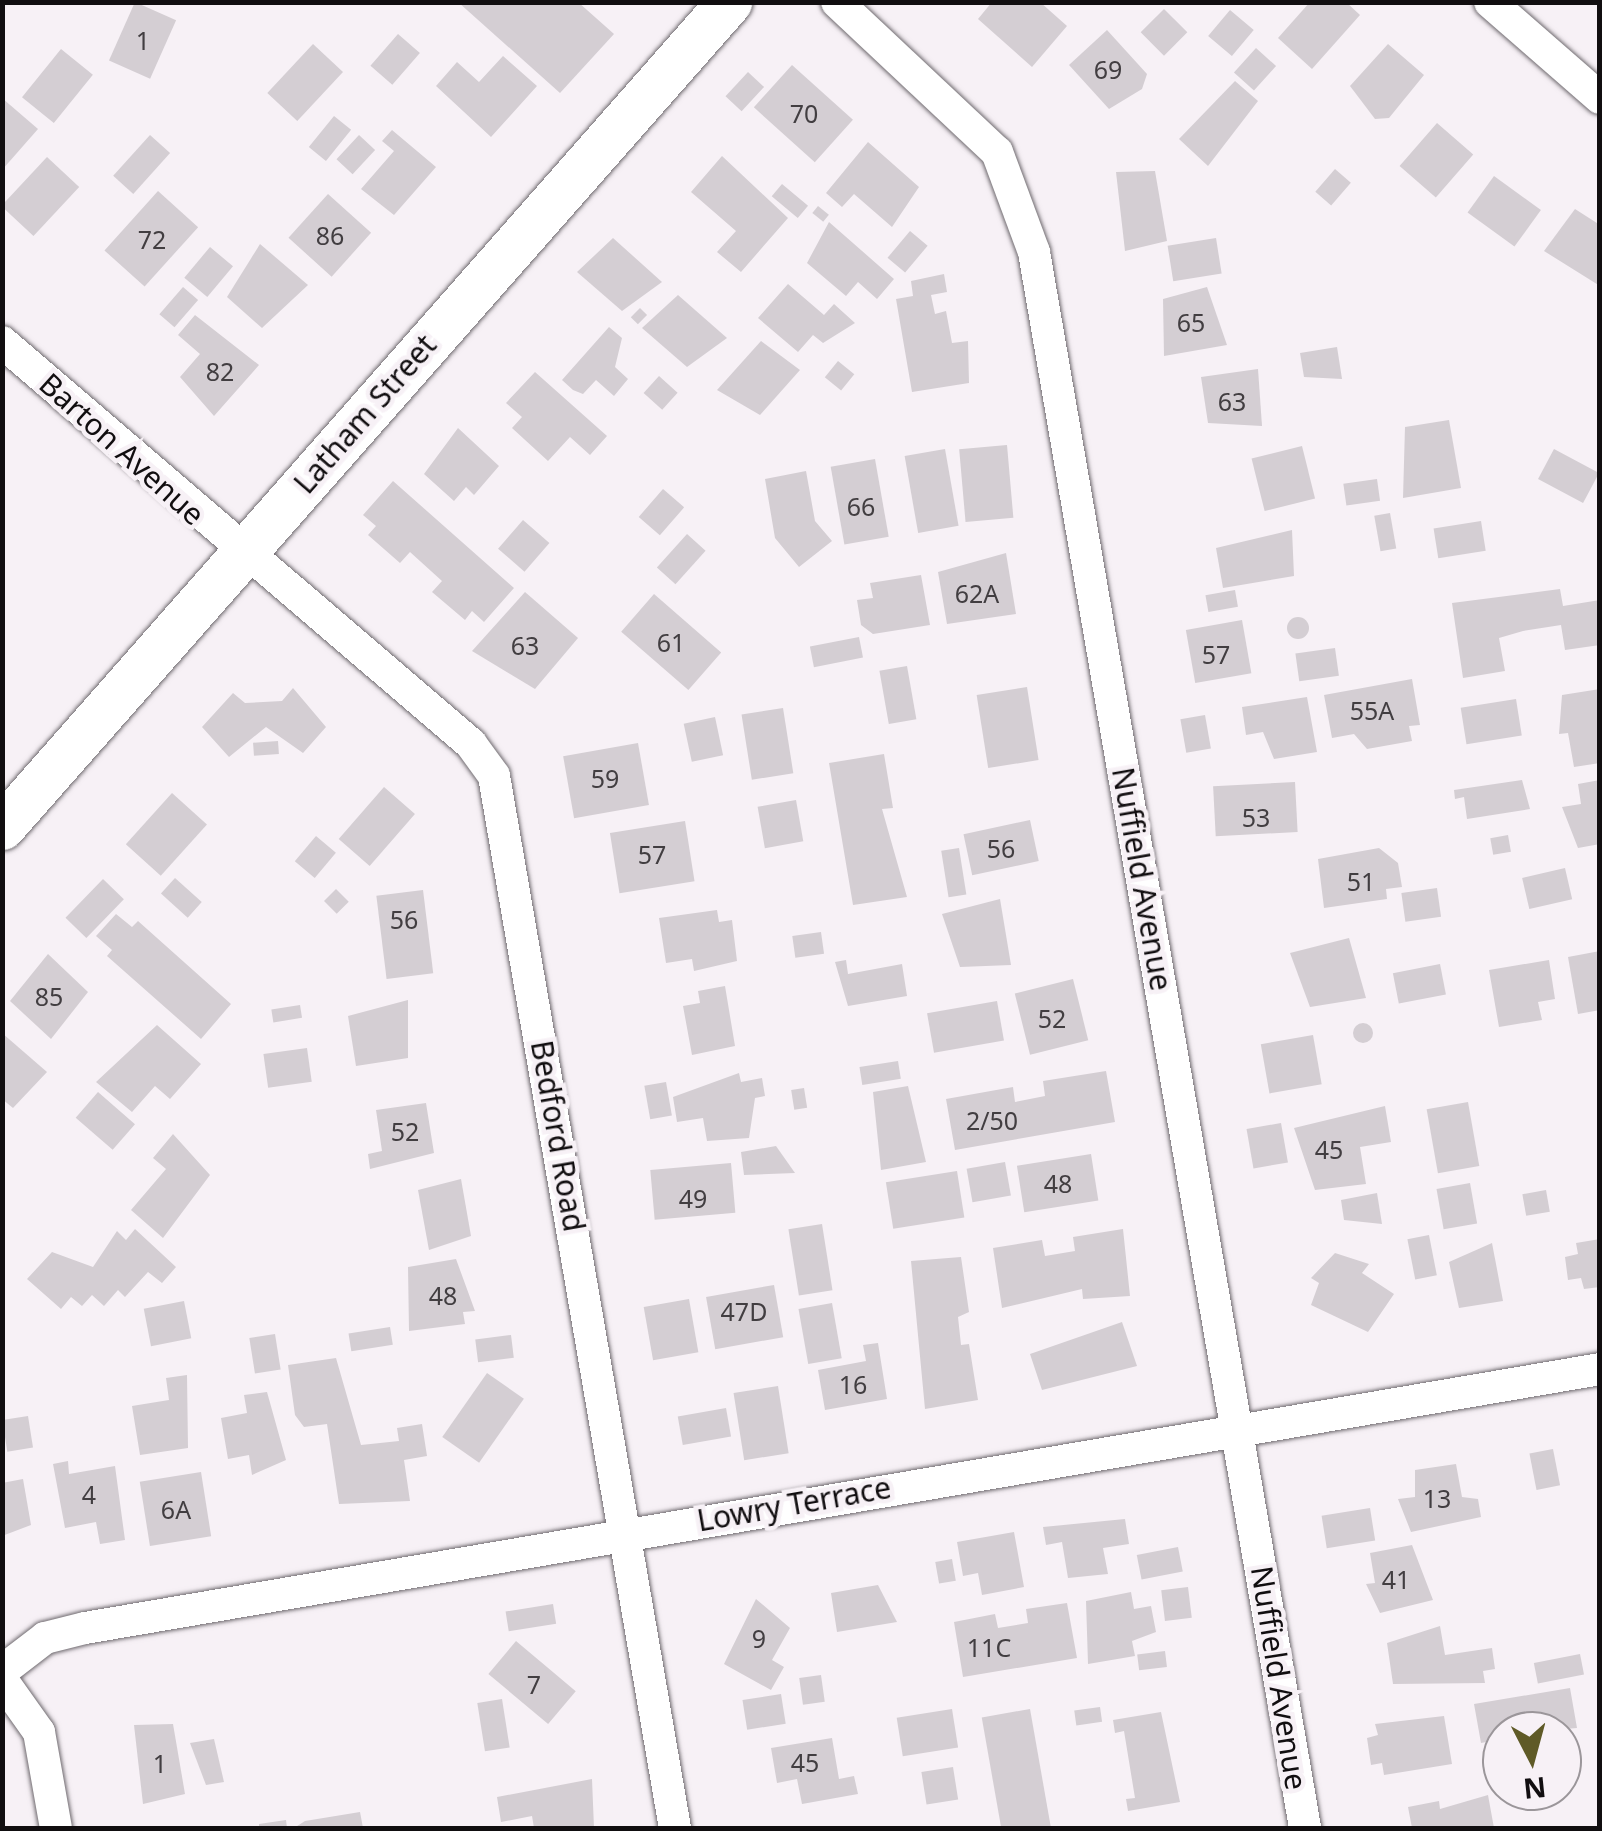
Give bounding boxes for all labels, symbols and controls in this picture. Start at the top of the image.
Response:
house number: 1 [136,25,150,55]
house number: 69 [1094,54,1122,84]
house number: 70 [790,98,818,128]
house number: 86 [316,220,344,250]
house number: 72 [138,224,166,254]
house number: 65 [1177,307,1205,337]
street label: Latham Street [286,327,444,501]
house number: 82 [206,356,234,386]
street label: Barton Avenue [32,366,212,532]
house number: 63 [1218,386,1246,416]
house number: 66 [847,491,875,521]
house number: 62A [955,578,999,608]
house number: 61 [657,627,685,657]
house number: 63 [511,630,539,660]
house number: 57 [1202,639,1230,669]
house number: 55A [1350,695,1394,725]
house number: 59 [591,763,619,793]
street label: Nuffield Avenue [1105,765,1179,993]
house number: 53 [1242,802,1270,832]
house number: 56 [987,833,1015,863]
house number: 57 [638,839,666,869]
house number: 51 [1347,866,1375,896]
house number: 56 [390,904,418,934]
house number: 85 [35,981,63,1011]
house number: 52 [1038,1003,1066,1033]
street label: Bedford Road [523,1038,593,1234]
house number: 2/50 [966,1105,1018,1135]
house number: 52 [391,1116,419,1146]
house number: 45 [1315,1134,1343,1164]
house number: 48 [1044,1168,1072,1198]
house number: 49 [679,1183,707,1213]
house number: 48 [429,1280,457,1310]
house number: 47D [721,1296,767,1326]
house number: 16 [839,1369,867,1399]
street label: Lowry Terrace [694,1469,894,1539]
house number: 4 [82,1479,96,1509]
house number: 13 [1423,1483,1451,1513]
house number: 6A [161,1494,191,1524]
street label: Nuffield Avenue [1244,1564,1314,1792]
house number: 41 [1382,1564,1410,1594]
house number: 9 [752,1623,766,1653]
house number: 11C [967,1632,1011,1662]
house number: 7 [527,1669,541,1699]
north arrow [1482,1711,1582,1811]
house number: 45 [791,1747,819,1777]
house number: 1 [153,1748,167,1778]
text: N [1522,1769,1548,1809]

